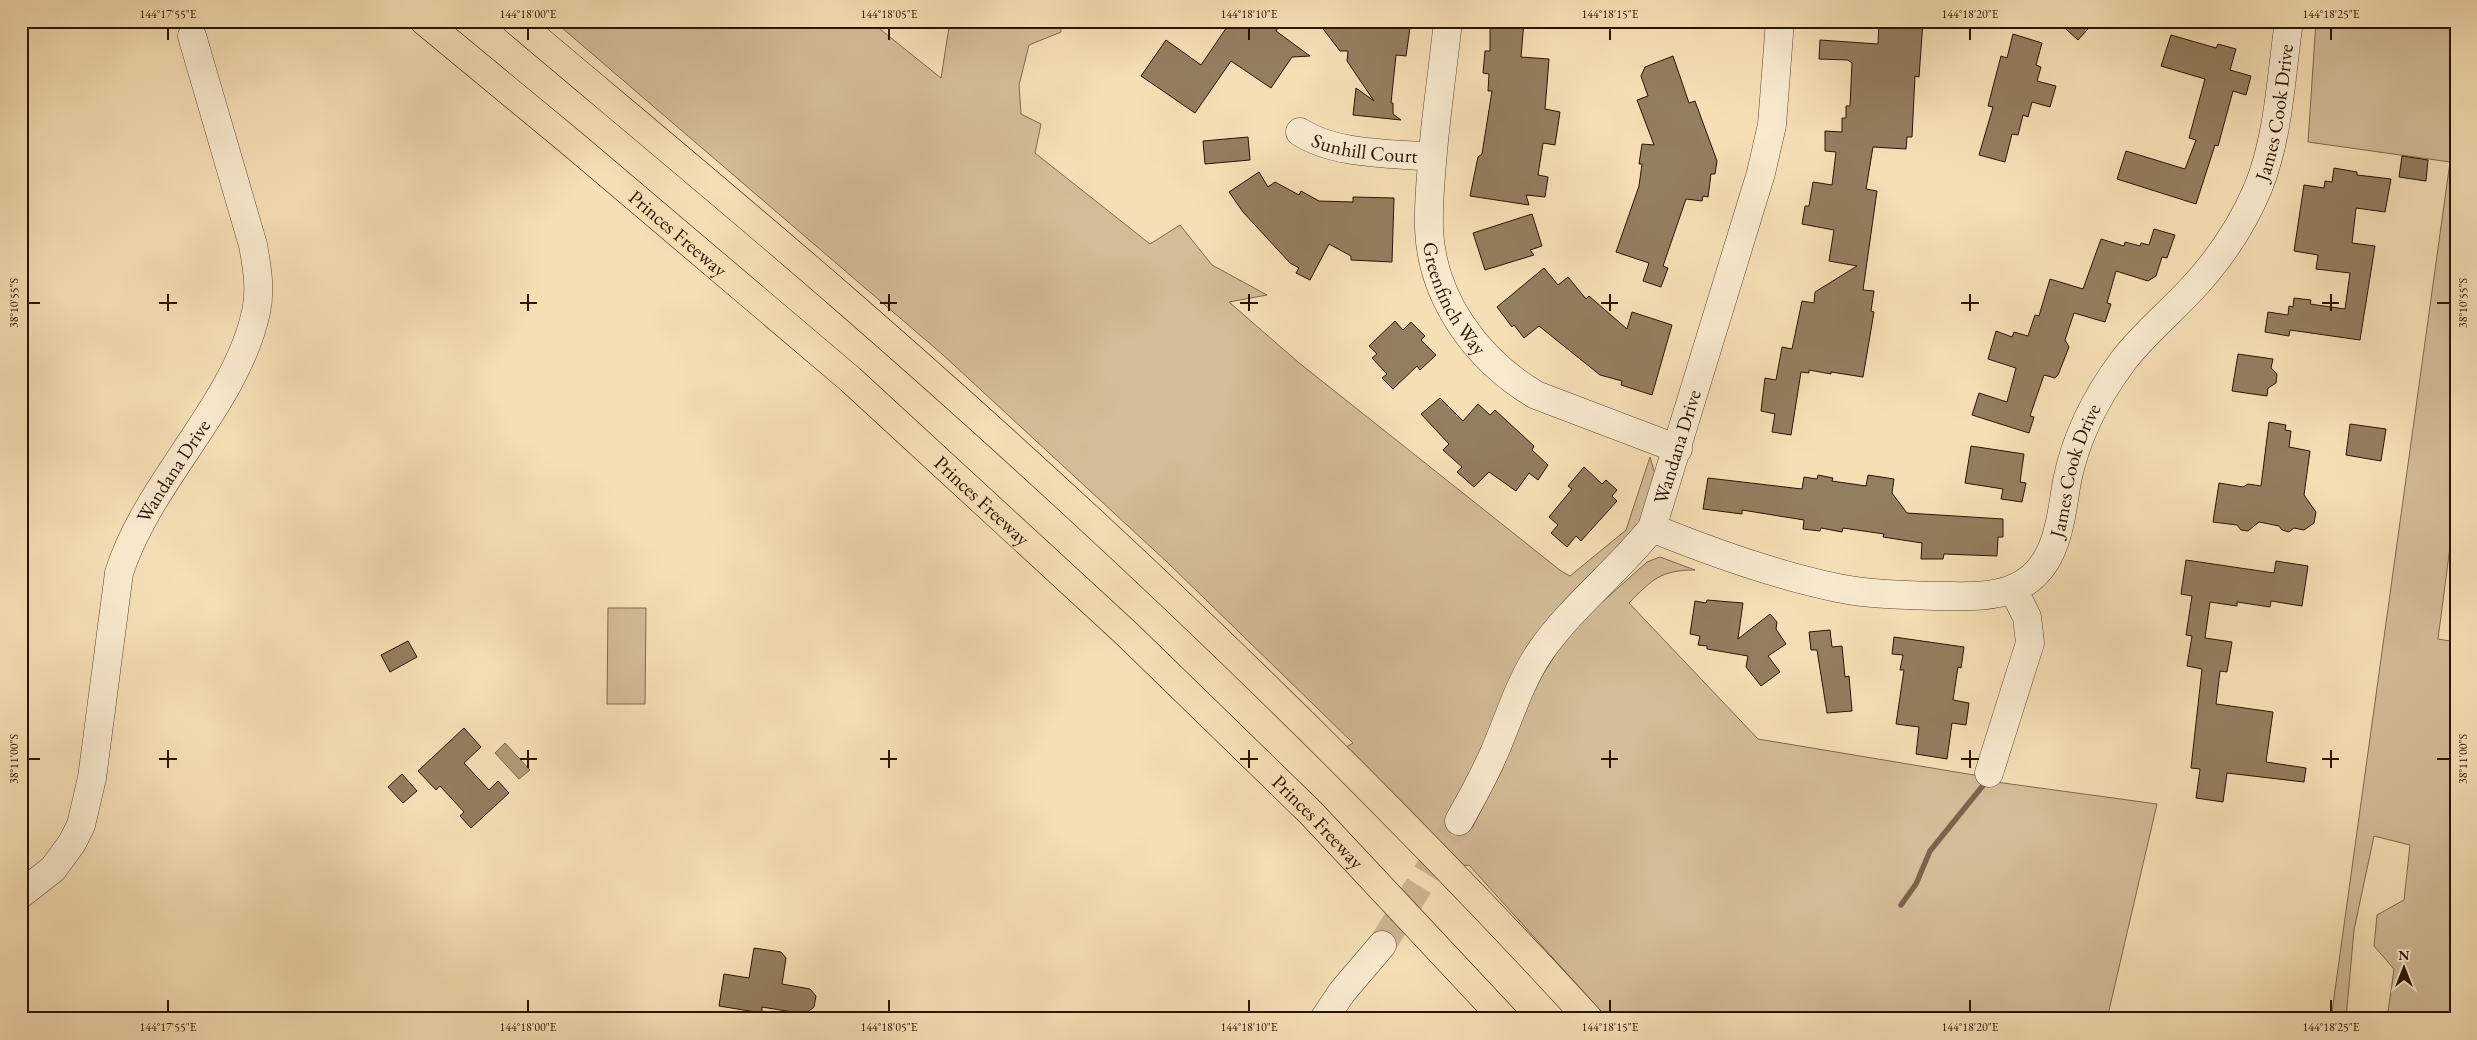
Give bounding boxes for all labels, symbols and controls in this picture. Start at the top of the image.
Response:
text: 144°17'55"E [140,6,197,22]
text: 144°18'00"E [500,6,557,22]
text: 144°18'05"E [861,6,918,22]
text: 144°18'10"E [1221,6,1278,22]
text: 144°18'15"E [1582,6,1639,22]
text: 144°18'20"E [1942,6,1999,22]
text: 144°18'25"E [2303,6,2360,22]
street label: James Cook Drive [2248,42,2299,186]
street label: Sunhill Court [1308,127,1419,169]
street label: Princes Freeway [623,184,733,283]
street label: Greenfinch Way [1417,240,1492,361]
text: 38°10'55"S [6,278,22,328]
text: 38°10'55"S [2455,278,2471,328]
street label: Wandana Drive [1647,386,1707,507]
street label: James Cook Drive [2043,399,2107,543]
street label: Wandana Drive [130,414,216,527]
street label: Princes Freeway [929,450,1036,551]
text: 38°11'00"S [6,734,22,784]
text: 38°11'00"S [2455,734,2471,784]
street label: Princes Freeway [1266,769,1370,875]
north arrow [2380,942,2430,992]
text: N [2398,946,2410,964]
text: 144°17'55"E [140,1019,197,1035]
text: 144°18'00"E [500,1019,557,1035]
text: 144°18'05"E [861,1019,918,1035]
text: 144°18'10"E [1221,1019,1278,1035]
text: 144°18'15"E [1582,1019,1639,1035]
text: 144°18'20"E [1942,1019,1999,1035]
text: 144°18'25"E [2303,1019,2360,1035]

